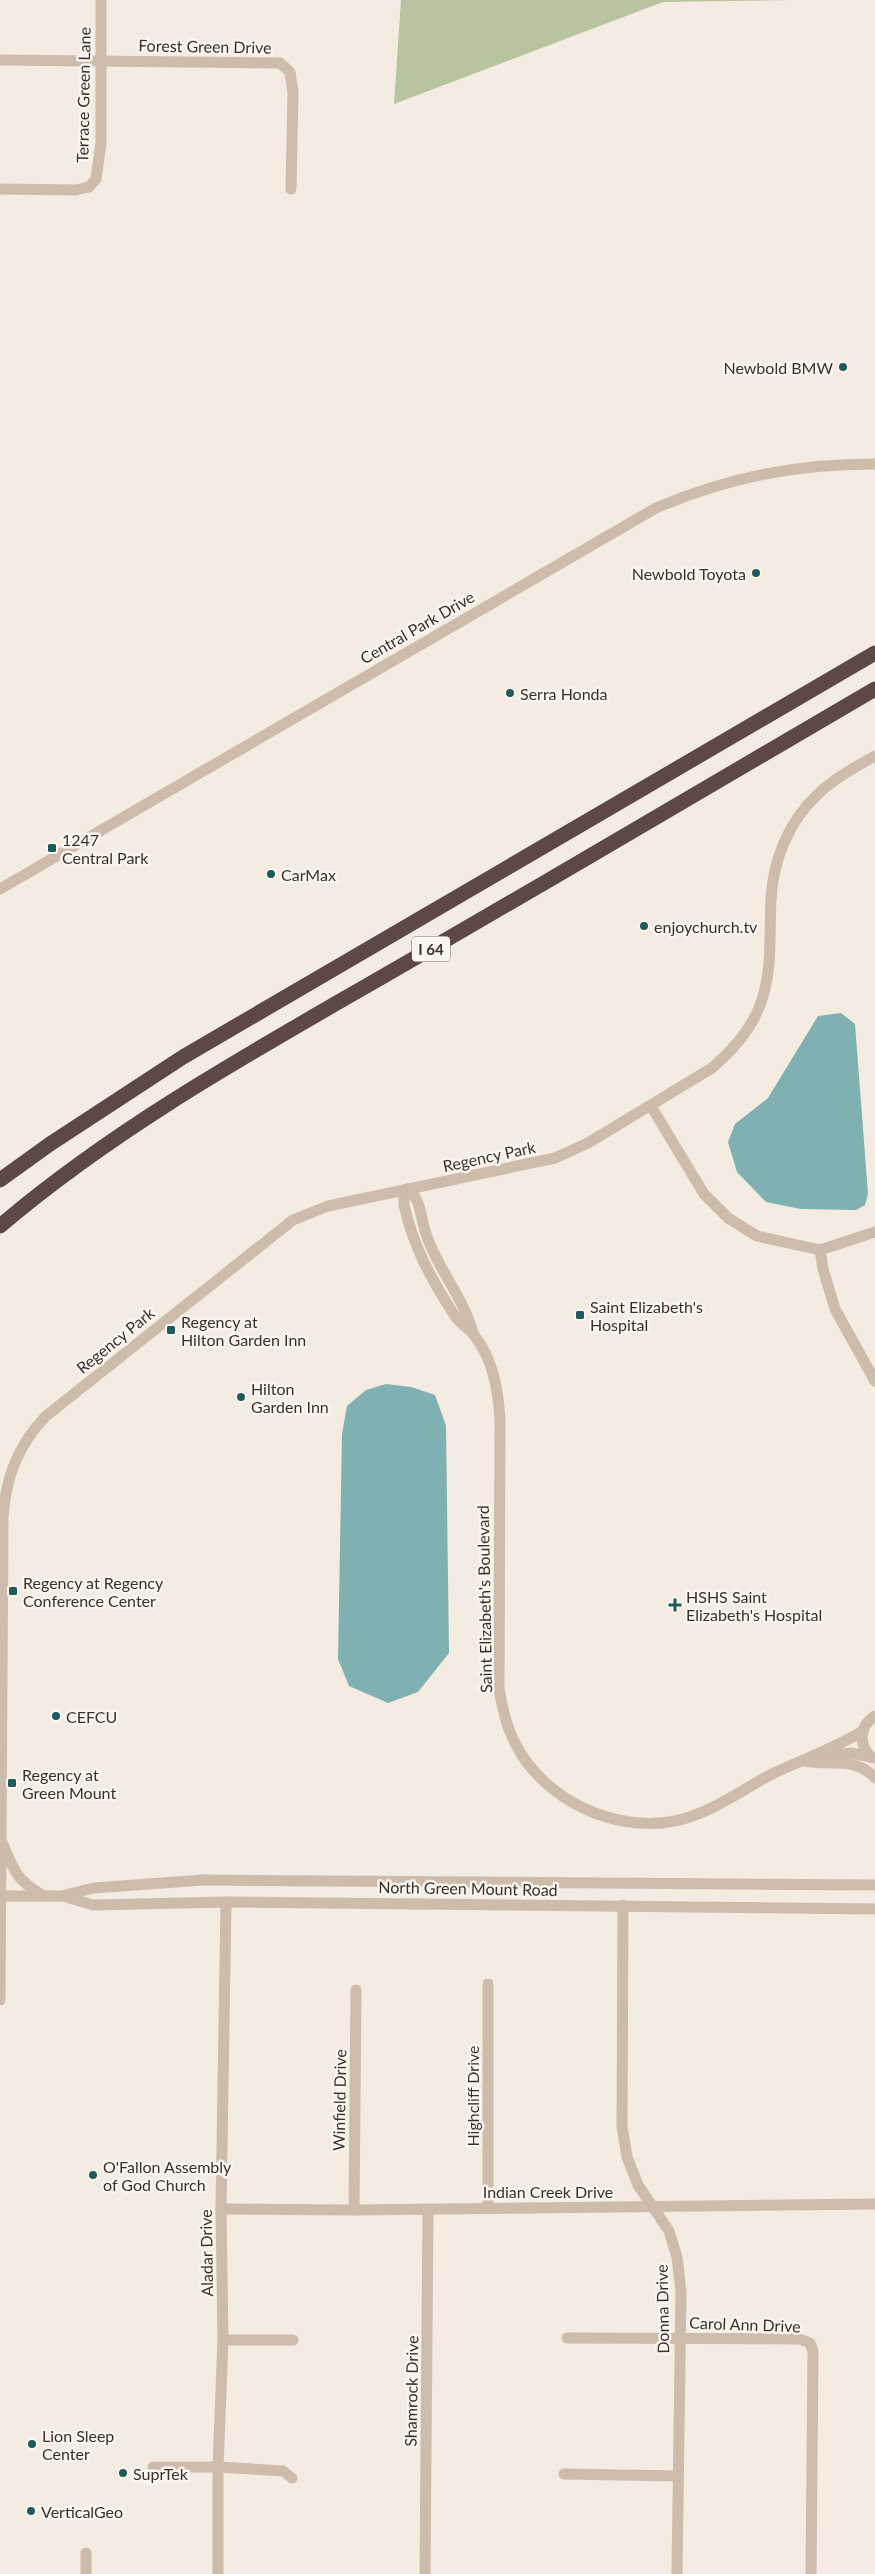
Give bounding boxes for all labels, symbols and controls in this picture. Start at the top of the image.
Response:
street label: Terrace Green Lane [72,27,94,163]
street label: Forest Green Drive [138,35,272,57]
place label: Newbold BMW [723,358,833,377]
marker: Newbold BMW [837,361,849,373]
place label: Newbold Toyota [632,564,746,583]
marker: Newbold Toyota [750,567,762,579]
street label: Central Park Drive [357,587,477,667]
place label: Serra Honda [520,684,608,703]
marker: Serra Honda [504,687,516,699]
place label: 1247 Central Park [62,830,149,867]
marker: 1247 Central Park [46,842,58,854]
place label: CarMax [281,865,336,884]
marker: CarMax [265,868,277,880]
place label: enjoychurch.tv [654,917,758,936]
marker: enjoychurch.tv [638,920,650,932]
road number: I 64 [412,936,450,962]
street label: Regency Park [441,1137,538,1175]
place label: Saint Elizabeth's Hospital [590,1297,703,1334]
street label: Regency Park [72,1302,158,1377]
marker: Saint Elizabeth's Hospital [574,1309,586,1321]
place label: Regency at Hilton Garden Inn [181,1312,306,1349]
marker: Regency at Hilton Garden Inn [165,1324,177,1336]
place label: Hilton Garden Inn [251,1379,329,1416]
marker: Hilton Garden Inn [235,1391,247,1403]
street label: Saint Elizabeth's Boulevard [473,1505,495,1693]
place label: Regency at Regency Conference Center [23,1573,164,1610]
marker: Regency at Regency Conference Center [7,1585,19,1597]
place label: HSHS Saint Elizabeth's Hospital [686,1587,822,1624]
marker: HSHS Saint Elizabeth's Hospital [668,1598,682,1612]
place label: CEFCU [66,1707,117,1726]
marker: CEFCU [50,1710,62,1722]
place label: Regency at Green Mount [22,1765,116,1802]
marker: Regency at Green Mount [6,1777,18,1789]
street label: North Green Mount Road [378,1877,558,1899]
street label: Highcliff Drive [463,2045,482,2147]
street label: Winfield Drive [329,2049,349,2151]
place label: O'Fallon Assembly of God Church [103,2157,232,2194]
marker: O'Fallon Assembly of God Church [87,2169,99,2181]
street label: Indian Creek Drive [483,2182,613,2201]
street label: Aladar Drive [196,2209,216,2297]
street label: Donna Drive [652,2264,672,2354]
street label: Carol Ann Drive [689,2313,801,2335]
street label: Shamrock Drive [401,2335,421,2447]
place label: Lion Sleep Center [42,2426,114,2463]
marker: Lion Sleep Center [26,2438,38,2450]
place label: SuprTek [133,2464,189,2483]
marker: SuprTek [117,2467,129,2479]
place label: VerticalGeo [41,2502,123,2521]
marker: VerticalGeo [25,2505,37,2517]

